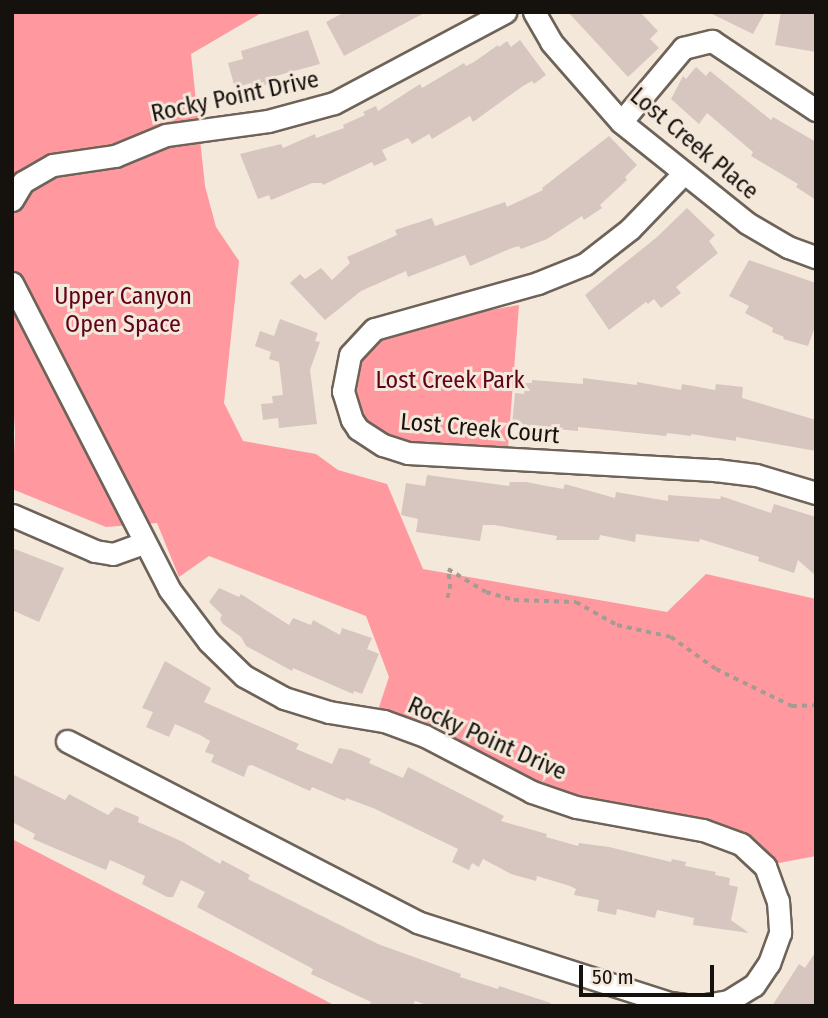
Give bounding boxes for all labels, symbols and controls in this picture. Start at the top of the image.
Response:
street label: Rocky Point Drive [149,65,321,129]
street label: Lost Creek Place [624,82,764,206]
park label: Upper Canyon Open Space [54,283,192,339]
park label: Lost Creek Park [375,367,525,395]
street label: Lost Creek Court [399,408,561,450]
street label: Rocky Point Drive [403,691,571,787]
scale bar [583,951,718,995]
text: 50 m [592,964,634,990]

